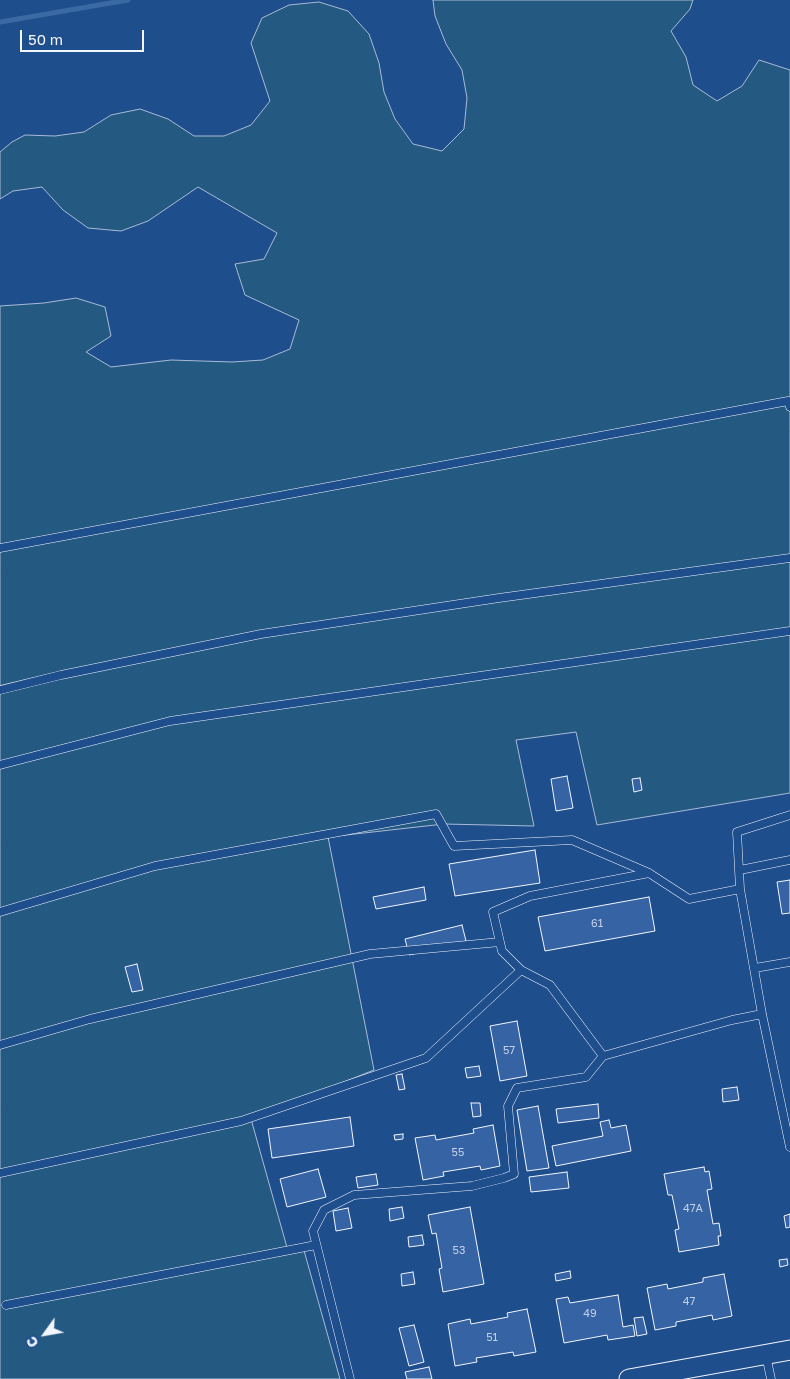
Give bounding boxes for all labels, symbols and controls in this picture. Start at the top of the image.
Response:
scale bar [22,20,146,52]
text: 50 m [28,30,63,48]
house number: 61 [591,917,603,931]
house number: 57 [503,1044,515,1058]
house number: 55 [452,1146,464,1160]
house number: 47А [683,1202,703,1216]
house number: 53 [453,1244,465,1258]
house number: 47 [683,1295,695,1309]
house number: 49 [583,1307,597,1321]
north arrow [20,1309,70,1359]
house number: 51 [486,1331,498,1345]
text: С [22,1333,42,1351]

